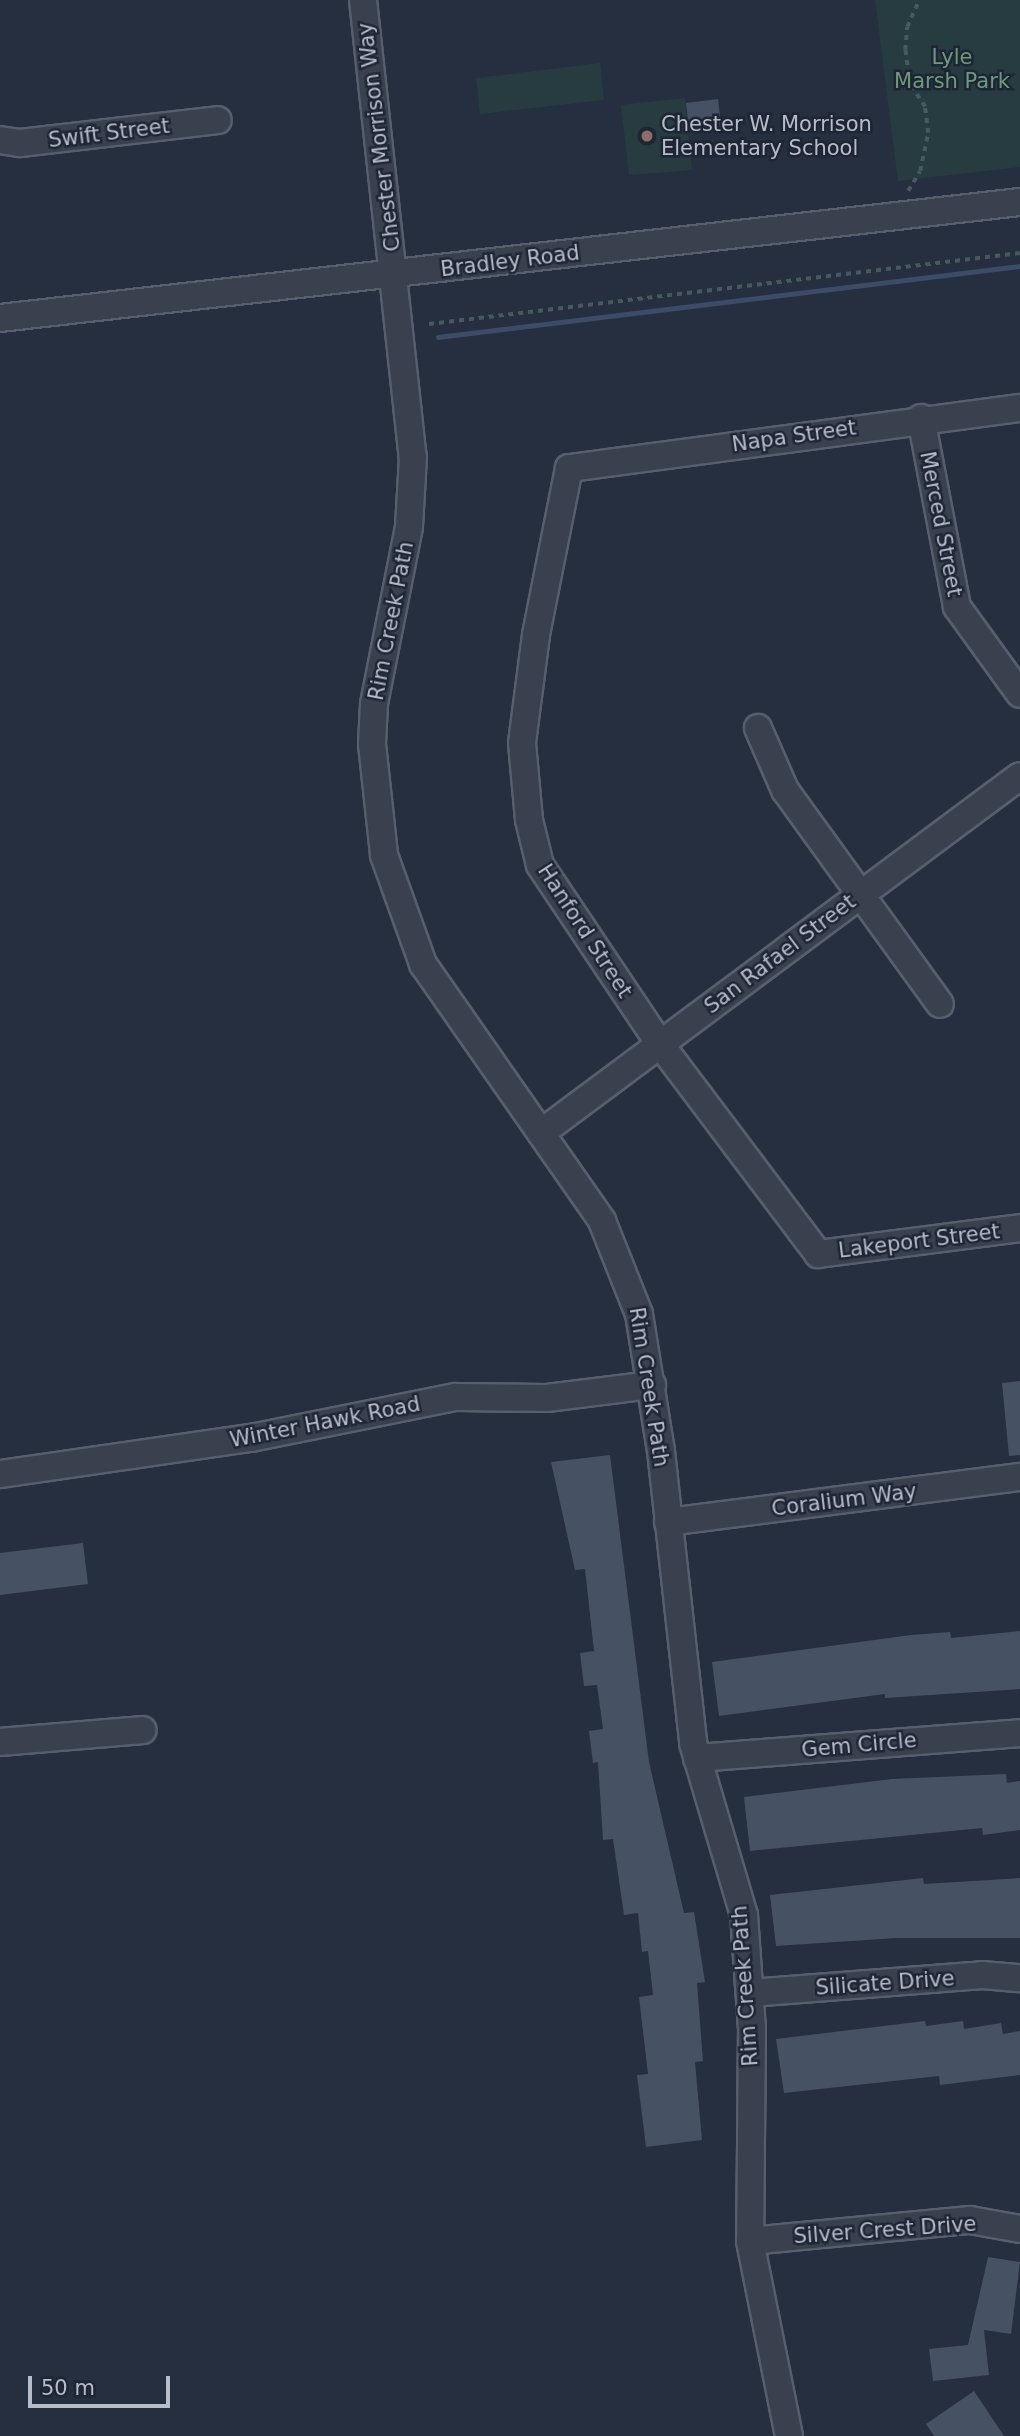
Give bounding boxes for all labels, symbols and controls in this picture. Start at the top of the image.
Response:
street label: Chester Morrison Way [352,21,406,253]
park label: Lyle Marsh Park [894,44,1010,94]
place label: Chester W. Morrison Elementary School [661,111,872,161]
street label: Swift Street [47,113,171,153]
marker: Chester W. Morrison Elementary School [639,128,655,144]
street label: Bradley Road [439,240,581,282]
street label: Napa Street [730,415,858,457]
street label: Merced Street [915,449,967,599]
street label: Rim Creek Path [363,539,419,703]
street label: Hanford Street [532,859,638,1003]
street label: San Rafael Street [699,889,861,1019]
street label: Lakeport Street [837,1219,1001,1263]
street label: Rim Creek Path [624,1305,674,1469]
street label: Winter Hawk Road [228,1391,422,1453]
street label: Coralium Way [770,1479,918,1521]
street label: Gem Circle [800,1727,918,1763]
street label: Rim Creek Path [727,1905,763,2067]
street label: Silicate Drive [815,1966,955,2000]
street label: Silver Crest Drive [793,2211,977,2249]
scale bar [32,2362,173,2406]
text: 50 m [41,2376,95,2400]

